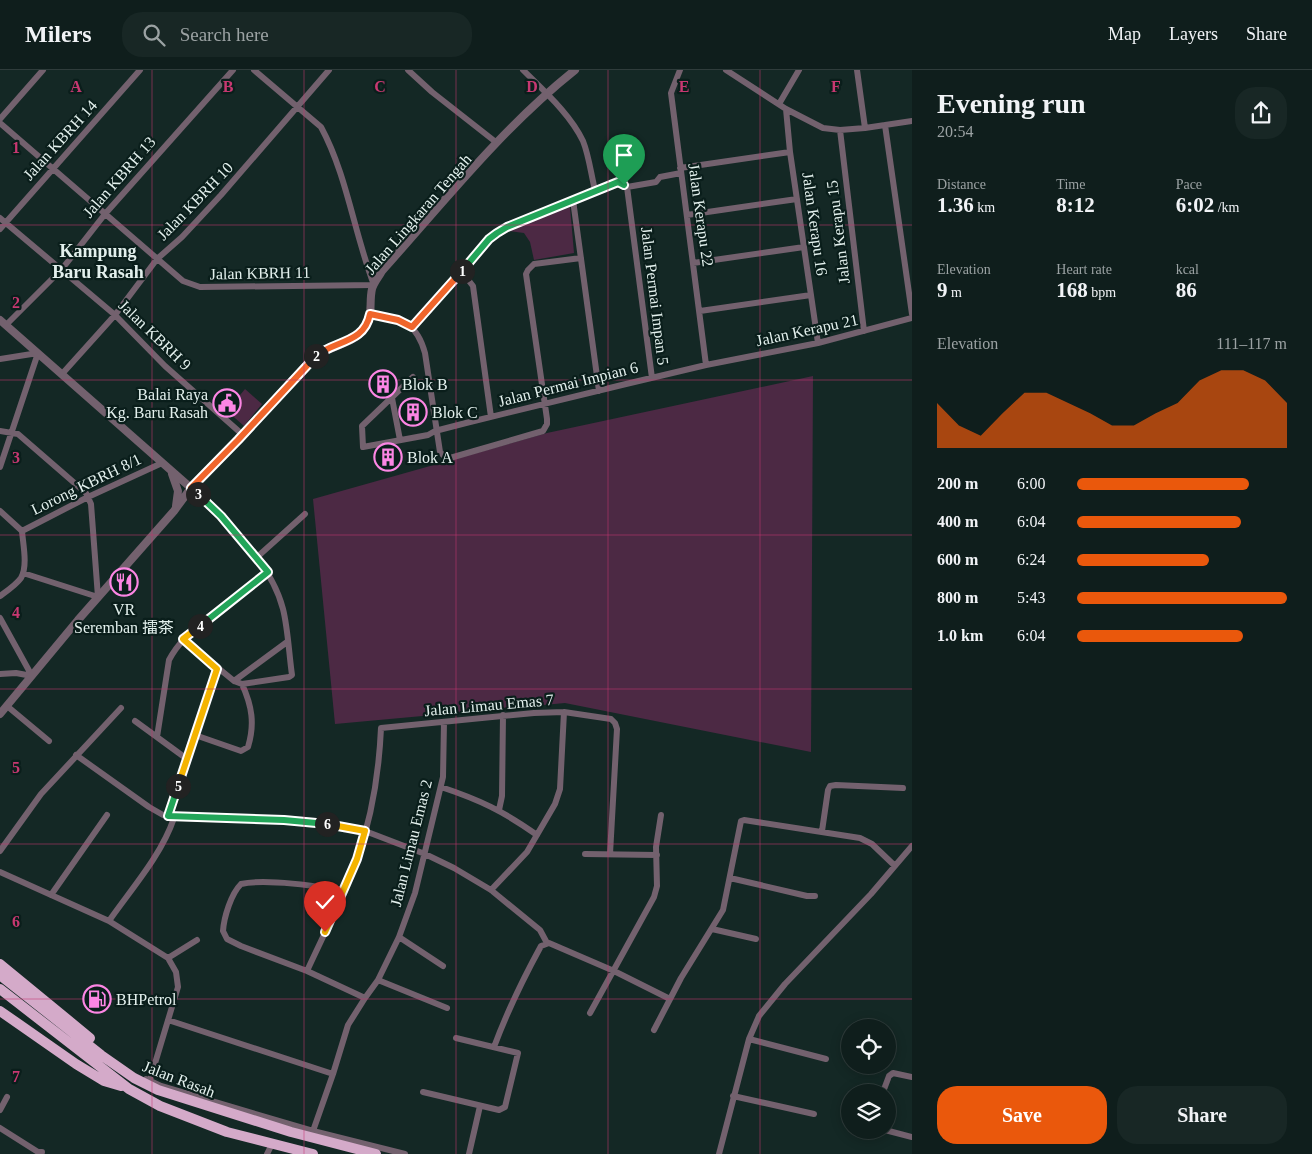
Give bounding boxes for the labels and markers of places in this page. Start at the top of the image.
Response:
pin [603,134,645,185]
pin: 1 [450,258,474,284]
pin: 2 [304,344,328,368]
building icon: Blok B [368,369,398,399]
place label: Blok B [402,376,448,393]
place label: Balai Raya Kg. Baru Rasah [106,386,208,422]
public building icon: Balai Raya Kg. Baru Rasah [212,388,242,418]
building icon: Blok C [398,397,428,427]
place label: Blok C [432,404,478,421]
building icon: Blok A [373,442,403,472]
place label: Blok A [407,449,453,466]
pin: 3 [186,482,210,506]
restaurant icon: VR Seremban 擂茶 [109,567,139,597]
place label: VR Seremban 擂茶 [74,601,174,636]
pin: 4 [188,614,212,638]
pin: 5 [166,774,190,798]
pin: 6 [314,812,340,836]
pin [304,881,346,932]
fuel station icon: BHPetrol [82,984,112,1014]
place label: BHPetrol [116,991,177,1008]

